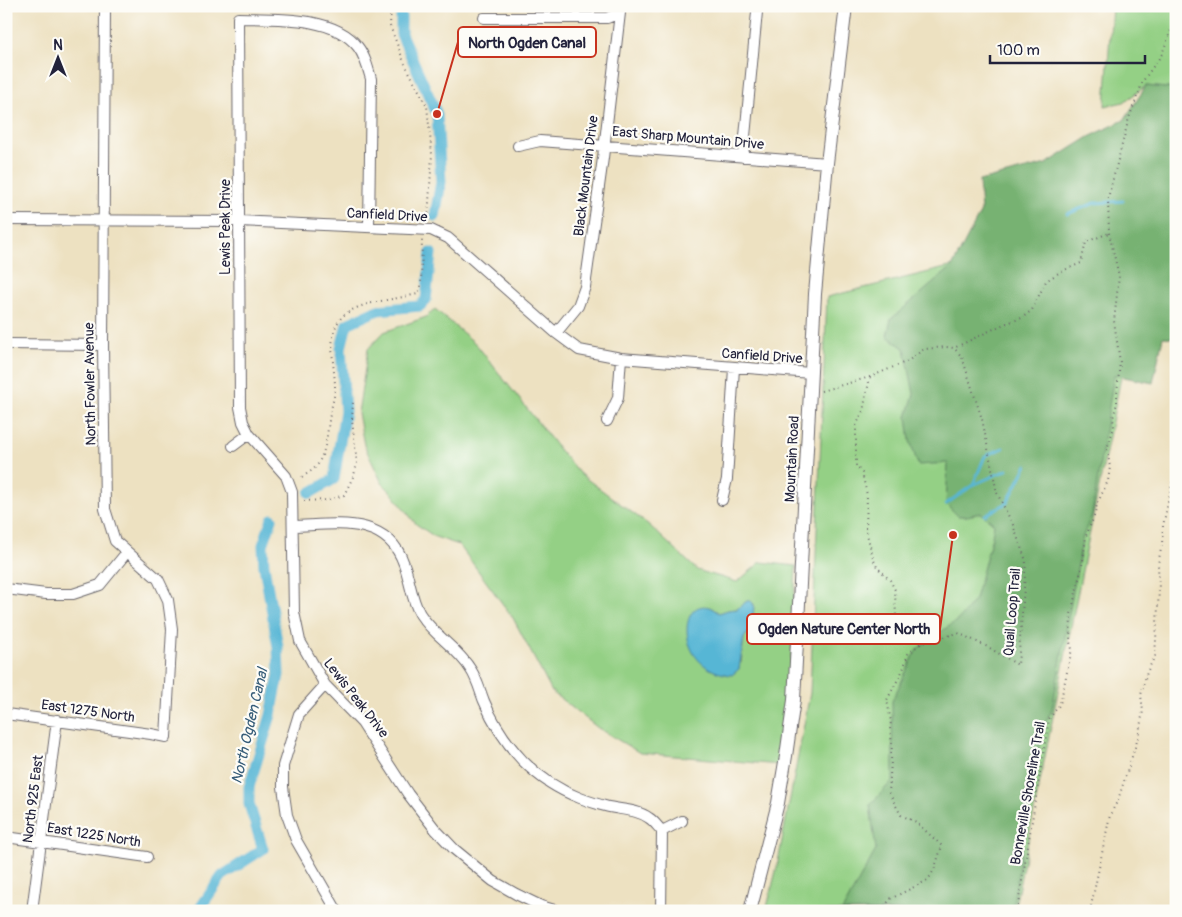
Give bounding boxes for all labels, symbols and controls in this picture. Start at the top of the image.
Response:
callout: North Ogden Canal [458,27,596,57]
north arrow [32,32,82,82]
scale bar [990,32,1144,64]
text: North Ogden Canal [468,34,586,53]
text: N [53,37,63,54]
text: 100 m [997,41,1040,60]
street label: Black Mountain Drive [570,115,602,237]
street label: East Sharp Mountain Drive [611,123,765,153]
street label: Lewis Peak Drive [217,179,234,275]
street label: Canfield Drive [346,204,428,226]
street label: North Fowler Avenue [80,322,100,446]
street label: Canfield Drive [721,345,803,367]
street label: Mountain Road [781,415,803,503]
street label: Quail Loop Trail [1000,567,1024,657]
callout: Ogden Nature Center North [747,614,940,644]
text: Ogden Nature Center North [758,620,930,639]
street label: Lewis Peak Drive [320,655,392,741]
water label: North Ogden Canal [227,665,273,786]
street label: East 1275 North [40,696,136,726]
street label: Bonneville Shoreline Trail [1007,720,1049,866]
street label: North 925 East [19,754,47,844]
street label: East 1225 North [46,819,142,851]

